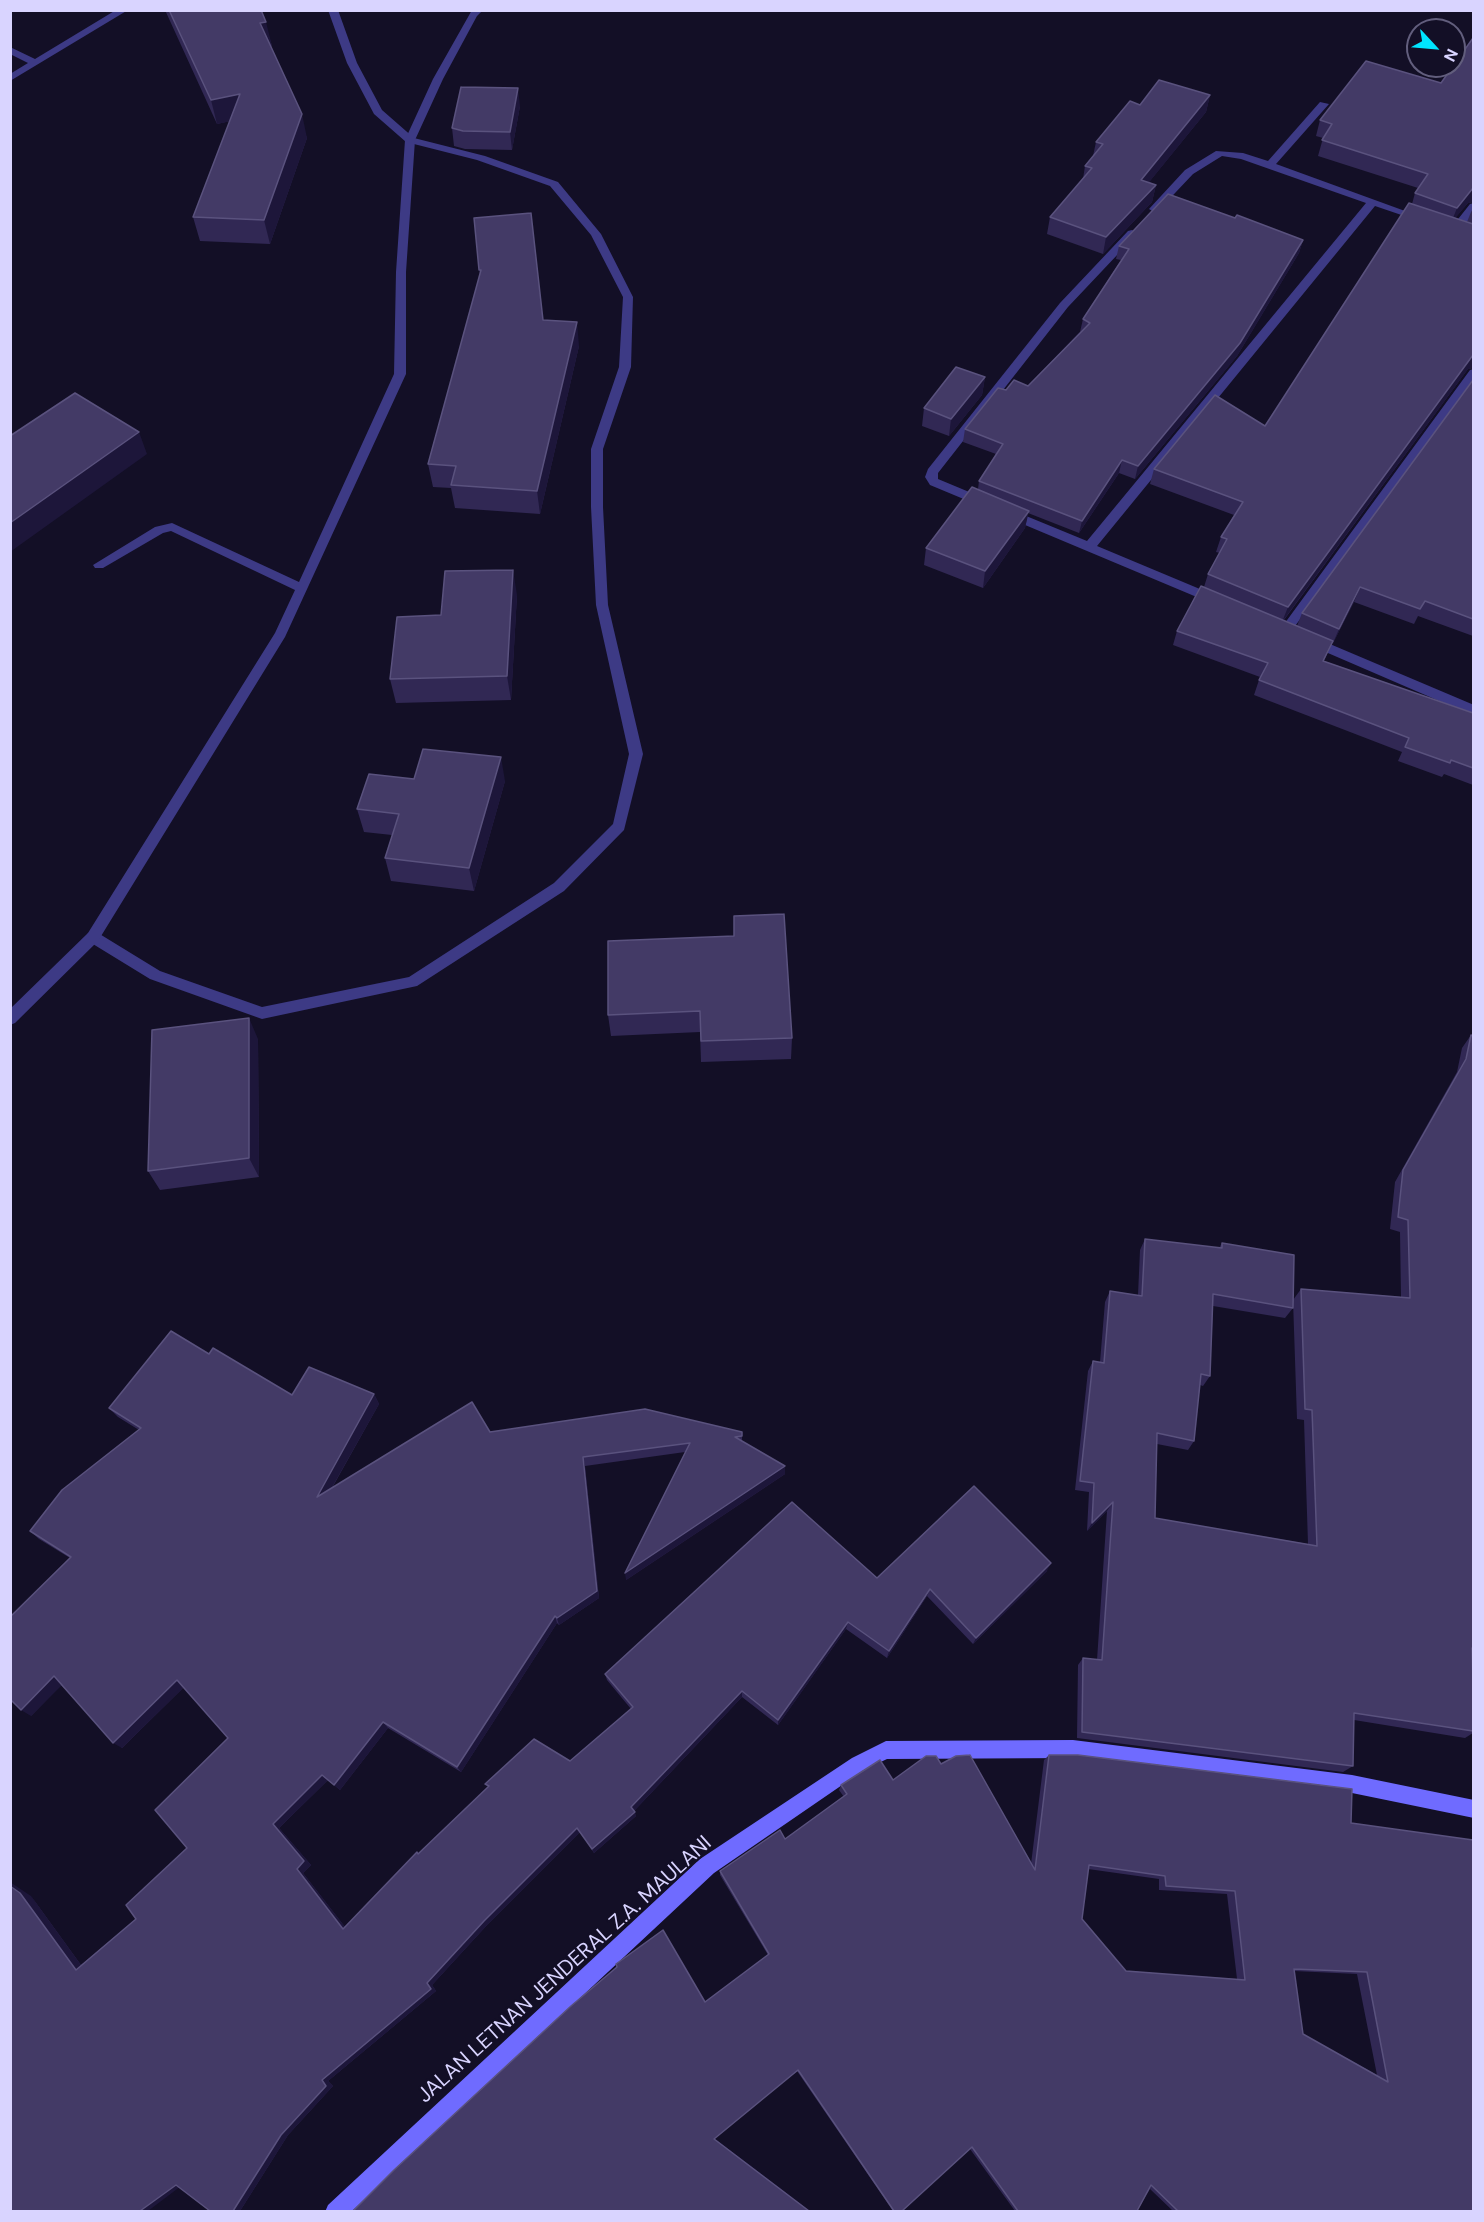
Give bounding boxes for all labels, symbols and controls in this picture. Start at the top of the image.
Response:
north arrow [1406,18,1466,78]
text: N [1439,45,1463,65]
street label: JALAN LETNAN JENDERAL Z.A. MAULANI [413,1831,717,2109]

